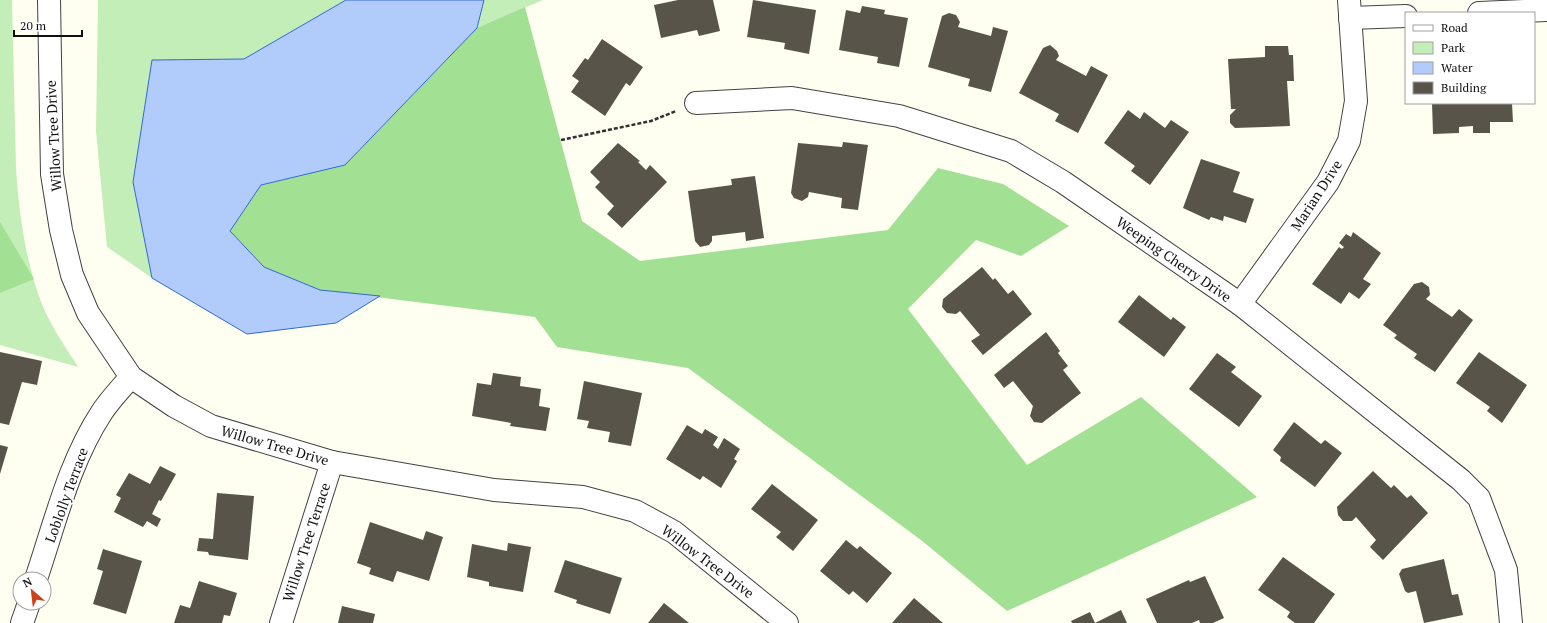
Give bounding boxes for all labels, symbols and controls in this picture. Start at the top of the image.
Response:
scale bar [14,12,82,38]
legend [1405,12,1535,104]
text: 20 m [20,18,47,33]
text: Road [1441,20,1468,35]
text: Park [1441,40,1466,55]
text: Water [1441,60,1473,75]
street label: Willow Tree Drive [41,80,65,192]
text: Building [1441,80,1487,95]
street label: Marian Drive [1286,156,1346,234]
street label: Weeping Cherry Drive [1113,212,1235,306]
street label: Willow Tree Drive [219,421,331,469]
street label: Loblolly Terrace [40,445,92,545]
street label: Willow Tree Terrace [278,480,334,604]
street label: Willow Tree Drive [658,520,758,602]
north arrow [12,571,52,611]
text: N [20,574,35,590]

